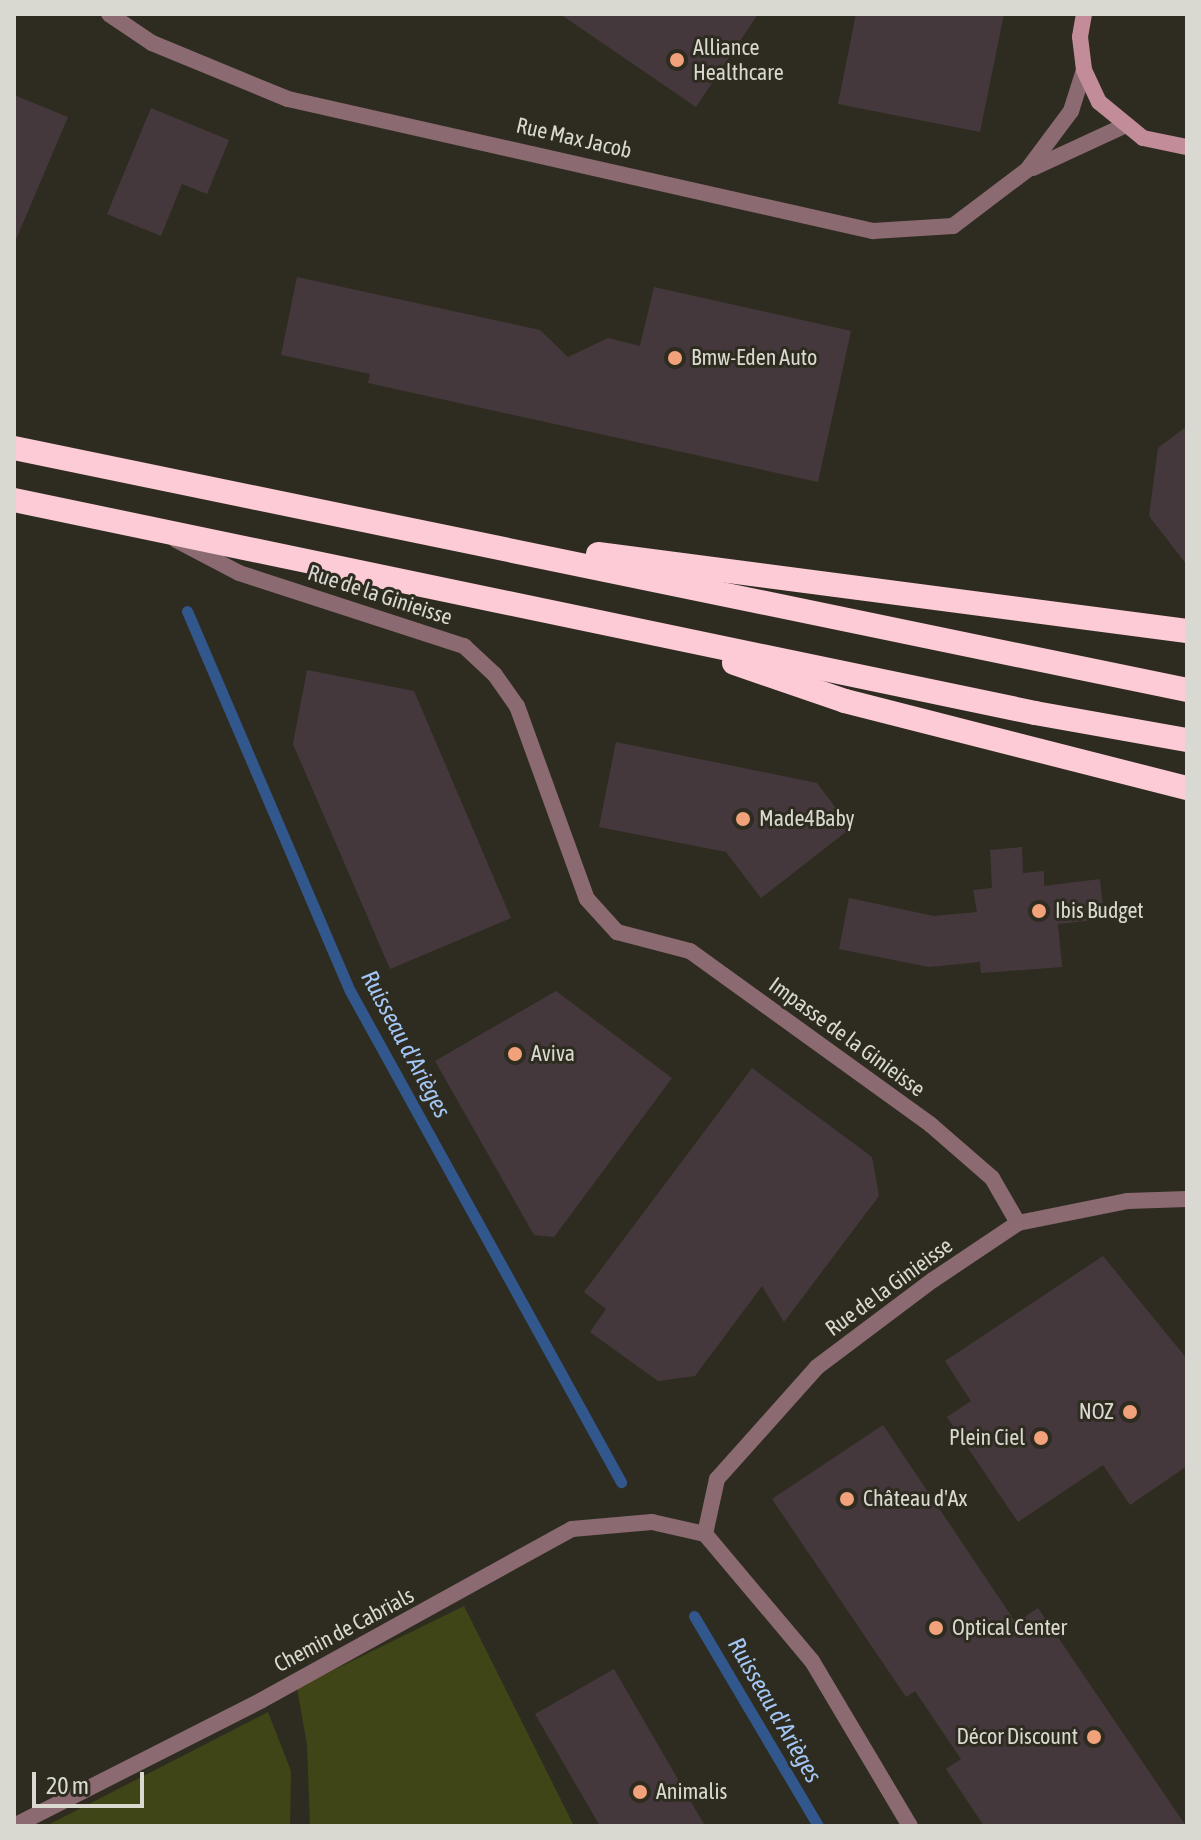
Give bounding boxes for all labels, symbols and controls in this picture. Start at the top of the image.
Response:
place label: Alliance Healthcare [693,34,784,86]
marker: Alliance Healthcare [668,51,686,69]
street label: Rue Max Jacob [514,112,634,164]
place label: Bmw-Eden Auto [691,345,817,371]
marker: Bmw-Eden Auto [666,349,684,367]
street label: Rue de la Ginieisse [305,559,455,631]
place label: Made4Baby [759,806,855,832]
marker: Made4Baby [734,810,752,828]
place label: Ibis Budget [1055,898,1144,924]
marker: Ibis Budget [1030,902,1048,920]
water label: Ruisseau d'Arièges [355,965,457,1123]
street label: Impasse de la Ginieisse [764,972,930,1102]
place label: Aviva [531,1041,575,1067]
marker: Aviva [506,1045,524,1063]
street label: Rue de la Ginieisse [821,1232,957,1342]
place label: NOZ [1079,1399,1114,1425]
marker: NOZ [1121,1403,1139,1421]
place label: Plein Ciel [949,1425,1025,1451]
marker: Plein Ciel [1032,1429,1050,1447]
place label: Château d'Ax [863,1486,967,1512]
marker: Château d'Ax [838,1490,856,1508]
street label: Chemin de Cabrials [270,1582,418,1678]
place label: Optical Center [952,1615,1067,1641]
marker: Optical Center [927,1619,945,1637]
water label: Ruisseau d'Arièges [722,1632,828,1788]
place label: Décor Discount [957,1724,1078,1750]
marker: Décor Discount [1085,1728,1103,1746]
scale bar [36,1756,148,1806]
text: 20 m [46,1772,89,1799]
place label: Animalis [656,1779,727,1805]
marker: Animalis [631,1783,649,1801]

